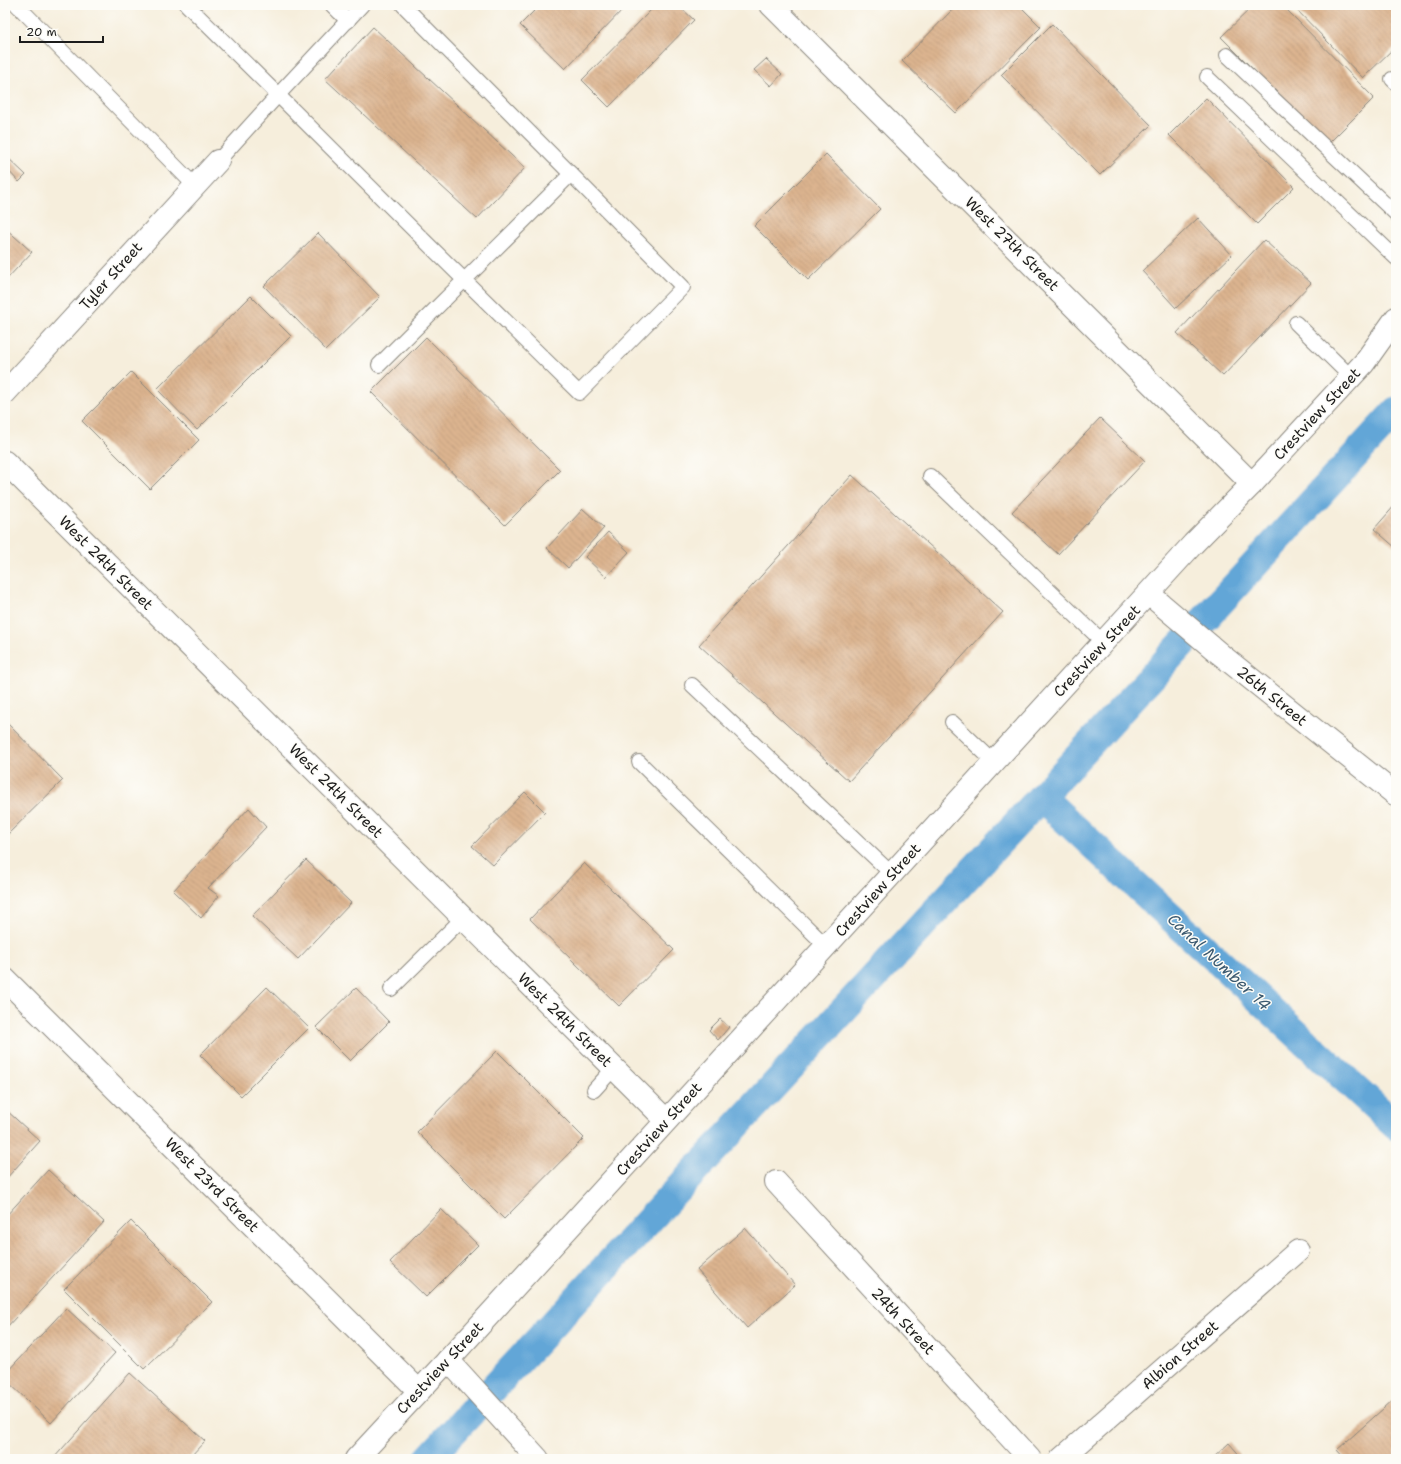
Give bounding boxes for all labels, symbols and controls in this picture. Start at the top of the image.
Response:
scale bar [20,18,103,44]
text: 20 m [26,24,57,40]
street label: West 27th Street [961,193,1063,295]
street label: Tyler Street [75,238,147,314]
street label: Crestview Street [1269,364,1365,464]
street label: West 24th Street [54,511,158,615]
street label: Crestview Street [1049,601,1145,701]
street label: 26th Street [1233,662,1311,730]
street label: West 24th Street [284,739,388,843]
street label: Crestview Street [831,839,925,941]
water label: Canal Number 14 [1163,909,1275,1015]
street label: West 24th Street [513,968,617,1072]
street label: Crestview Street [612,1078,706,1180]
street label: West 23rd Street [160,1133,264,1237]
street label: 24th Street [867,1283,939,1359]
street label: Albion Street [1137,1316,1223,1394]
street label: Crestview Street [392,1318,488,1418]

